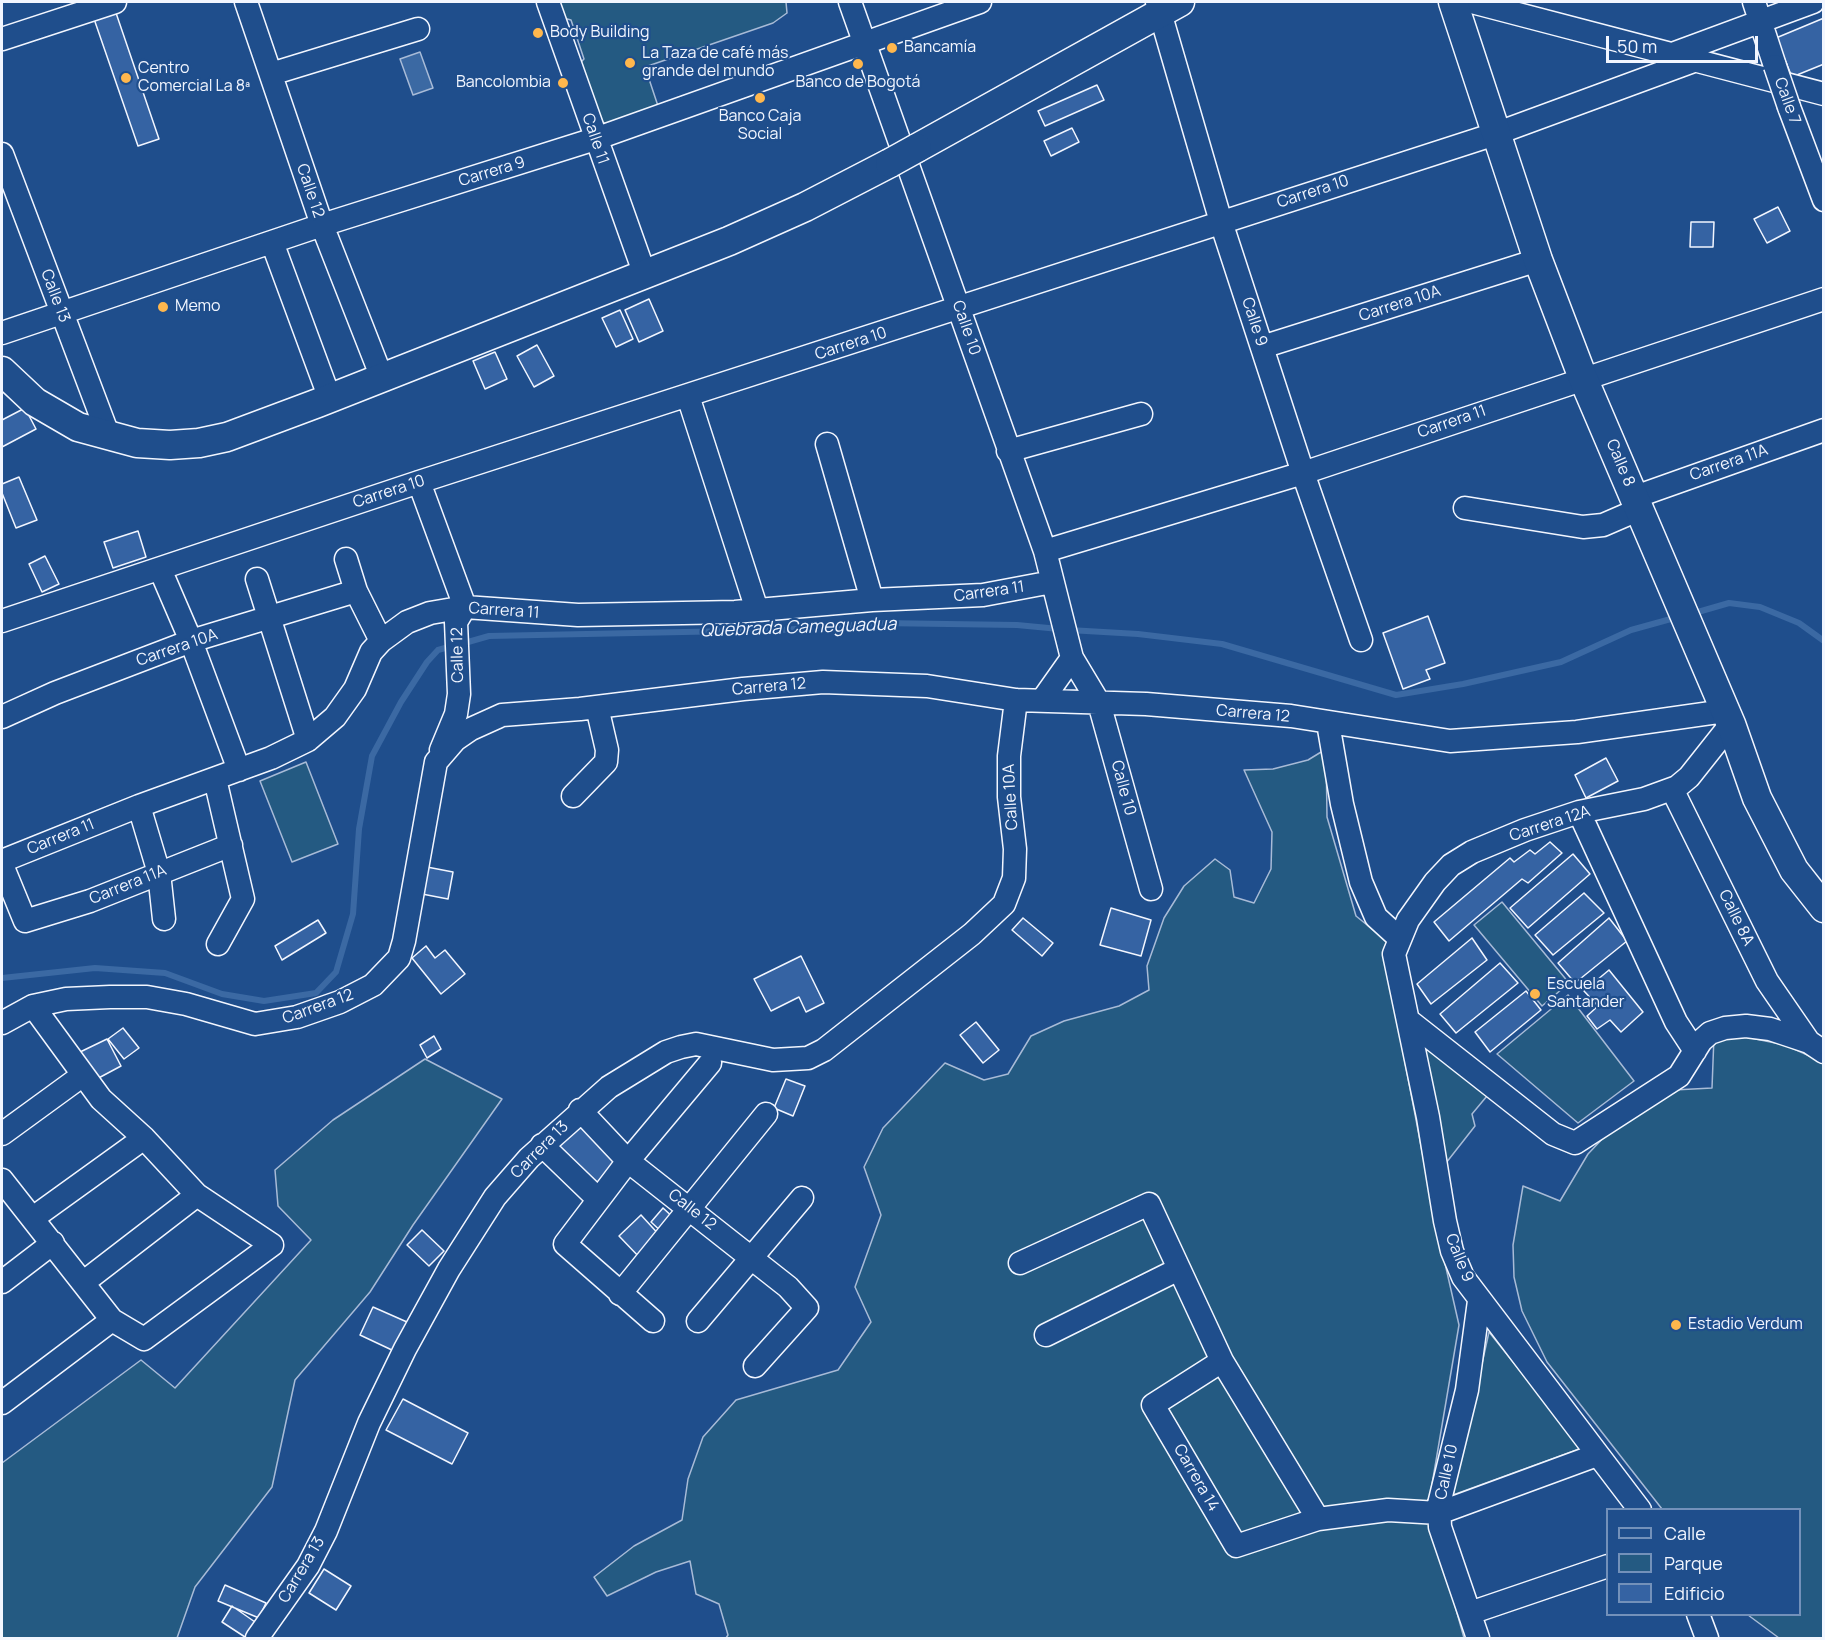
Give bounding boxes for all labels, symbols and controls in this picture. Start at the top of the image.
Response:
place label: Body Building [550,23,649,43]
scale bar [1609,24,1760,62]
marker: Body Building [531,26,545,40]
text: 50 m [1617,34,1657,58]
place label: Bancamía [904,38,976,58]
marker: Bancamía [885,41,899,55]
place label: La Taza de café más grande del mundo [642,44,788,82]
marker: La Taza de café más grande del mundo [623,56,637,70]
marker: Banco de Bogotá [851,57,865,71]
place label: Centro Comercial La 8ª [138,59,250,97]
marker: Centro Comercial La 8ª [119,71,133,85]
place label: Bancolombia [456,73,551,93]
place label: Banco de Bogotá [796,73,920,93]
street label: Calle 7 [1770,75,1804,127]
marker: Bancolombia [556,76,570,90]
marker: Banco Caja Social [753,91,767,105]
place label: Banco Caja Social [719,107,801,145]
street label: Calle 11 [577,111,613,167]
street label: Carrera 9 [456,153,528,191]
street label: Calle 12 [292,162,328,220]
street label: Carrera 10 [1275,171,1351,213]
street label: Calle 13 [36,267,74,325]
street label: Carrera 10A [1357,282,1443,326]
street label: Calle 9 [1237,295,1271,349]
place label: Memo [175,297,221,317]
street label: Calle 10 [948,298,984,358]
marker: Memo [156,300,170,314]
street label: Carrera 10 [813,323,889,365]
street label: Carrera 11 [1415,401,1489,443]
street label: Calle 8 [1601,436,1639,490]
street label: Carrera 11A [1687,441,1771,485]
street label: Carrera 10 [351,471,427,513]
street label: Carrera 11 [952,578,1026,606]
street label: Carrera 11 [468,599,540,623]
water label: Quebrada Cameguadua [699,614,897,642]
street label: Carrera 10A [134,625,220,671]
street label: Calle 12 [448,627,468,683]
street label: Carrera 12 [731,674,807,700]
street label: Carrera 12 [1215,701,1291,727]
street label: Calle 10 [1106,758,1140,818]
street label: Calle 10A [1000,763,1022,831]
street label: Carrera 12A [1507,802,1593,846]
street label: Carrera 11 [24,815,98,859]
street label: Carrera 11A [87,861,169,909]
street label: Calle 8A [1714,887,1758,949]
place label: Escuela Santander [1547,975,1625,1013]
street label: Carrera 12 [280,985,356,1029]
marker: Escuela Santander [1528,987,1542,1001]
street label: Carrera 13 [507,1117,573,1183]
street label: Calle 12 [664,1185,720,1235]
street label: Calle 9 [1441,1231,1477,1285]
place label: Estadio Verdum [1688,1315,1803,1335]
marker: Estadio Verdum [1669,1318,1683,1332]
street label: Carrera 14 [1169,1441,1223,1515]
street label: Calle 10 [1432,1442,1462,1502]
legend [1606,1508,1801,1616]
text: Calle [1664,1521,1706,1545]
street label: Carrera 13 [275,1533,329,1607]
text: Parque [1664,1551,1723,1575]
text: Edificio [1664,1581,1725,1605]

